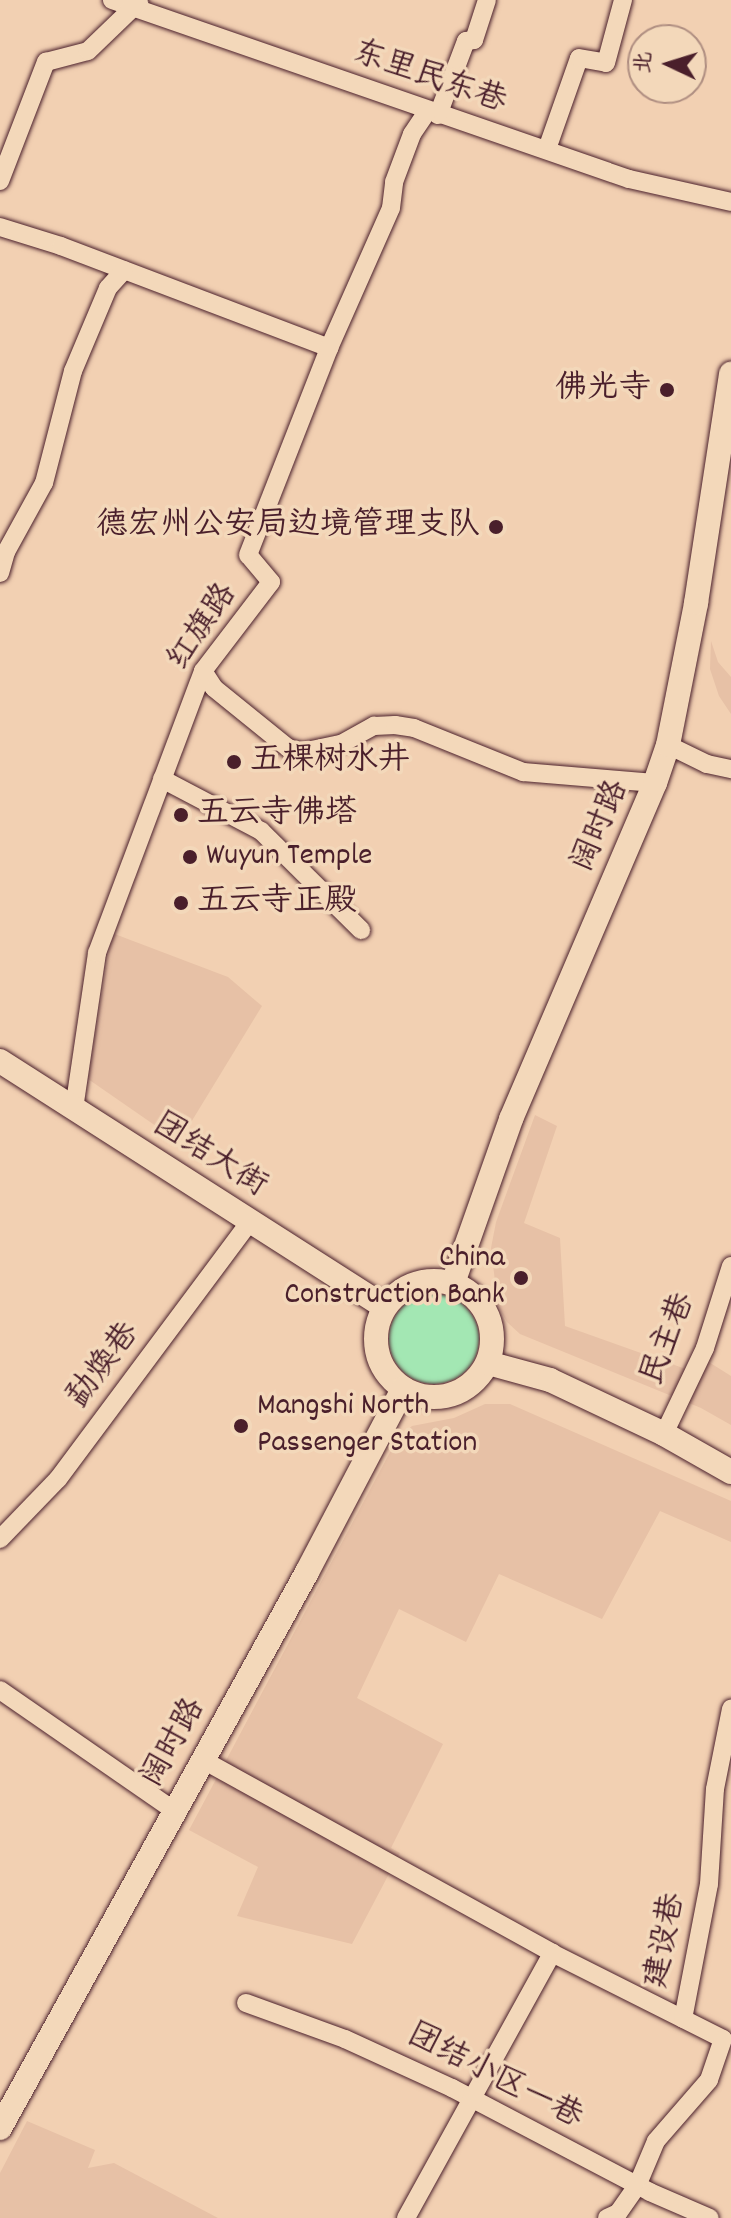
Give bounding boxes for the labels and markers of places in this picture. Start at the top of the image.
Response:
place label: 佛光寺 [555,371,651,409]
marker: 佛光寺 [658,381,676,399]
place label: 德宏州公安局边境管理支队 [96,508,480,546]
marker: 德宏州公安局边境管理支队 [487,518,505,536]
place label: 五棵树水井 [250,743,410,781]
marker: 五棵树水井 [225,753,243,771]
place label: 五云寺佛塔 [197,796,357,834]
marker: 五云寺佛塔 [172,806,190,824]
place label: Wuyun Temple [206,838,372,876]
marker: Wuyun Temple [181,848,199,866]
place label: 五云寺正殿 [197,884,357,922]
marker: 五云寺正殿 [172,894,190,912]
place label: China Construction Bank [284,1241,505,1316]
marker: China Construction Bank [512,1269,530,1287]
place label: Mangshi North Passenger Station [257,1389,477,1464]
marker: Mangshi North Passenger Station [232,1417,250,1435]

